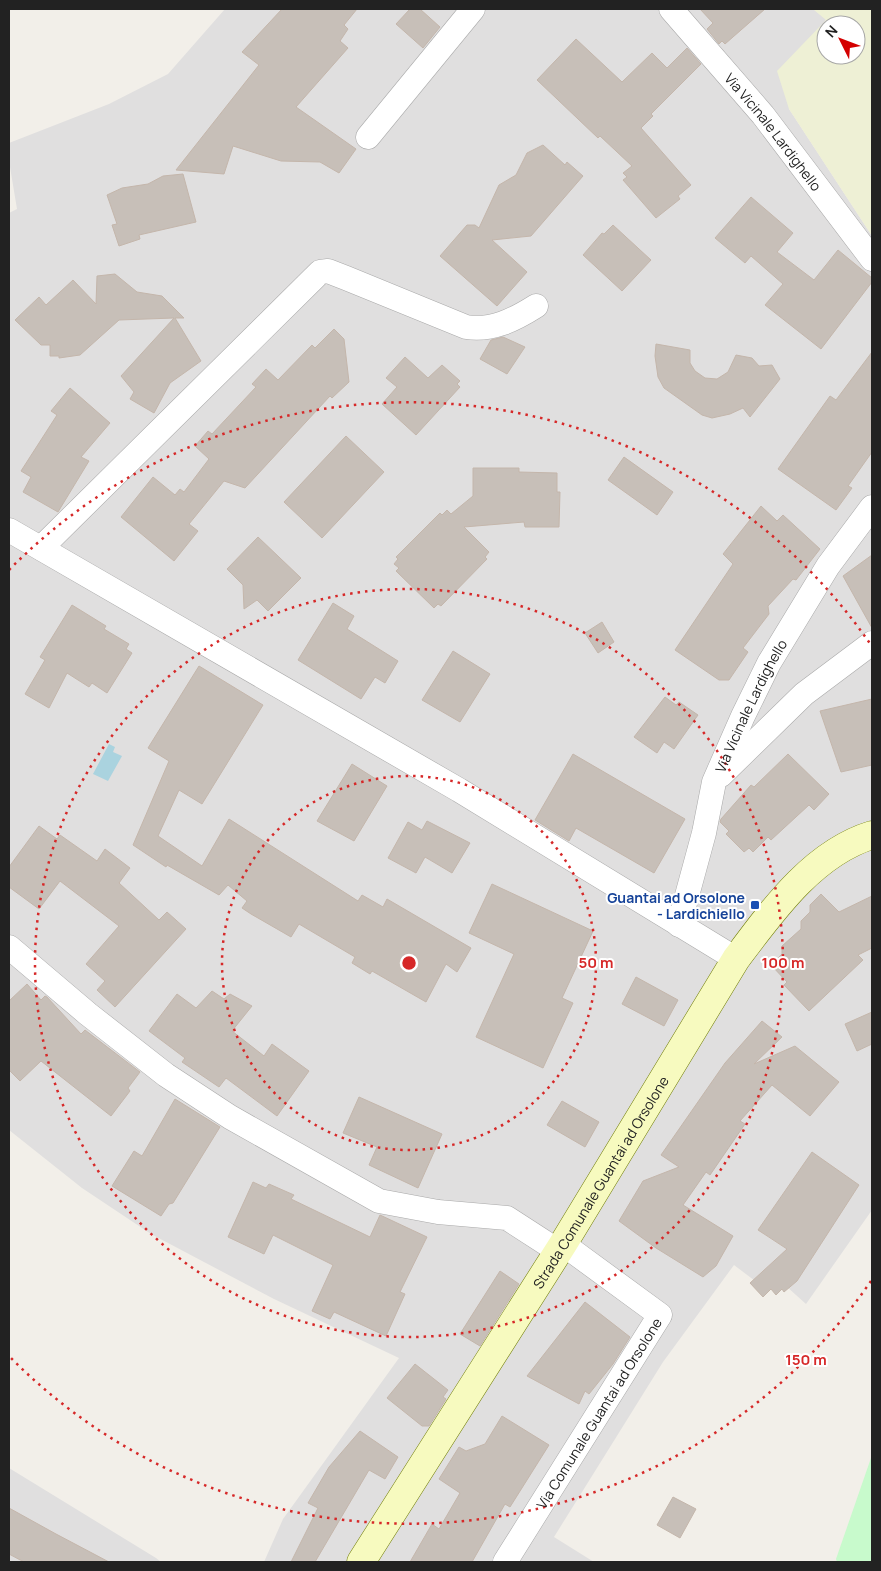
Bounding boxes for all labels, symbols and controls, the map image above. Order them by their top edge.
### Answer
north arrow [816,15,866,65]
text: N [821,21,841,41]
street label: Via Vicinale Lardighello [721,69,826,195]
street label: Via Vicinale Lardighello [710,635,791,775]
place label: Guantai ad Orsolone - Lardichiello [607,888,745,923]
marker: Guantai ad Orsolone - Lardichiello [749,899,761,911]
text: 50 m [578,952,614,973]
text: 100 m [762,952,804,973]
centre of rings [400,954,418,972]
street label: Strada Comunale Guantai ad Orsolone [528,1072,672,1292]
street label: Via Comunale Guantai ad Orsolone [531,1314,666,1512]
text: 150 m [785,1349,827,1370]

